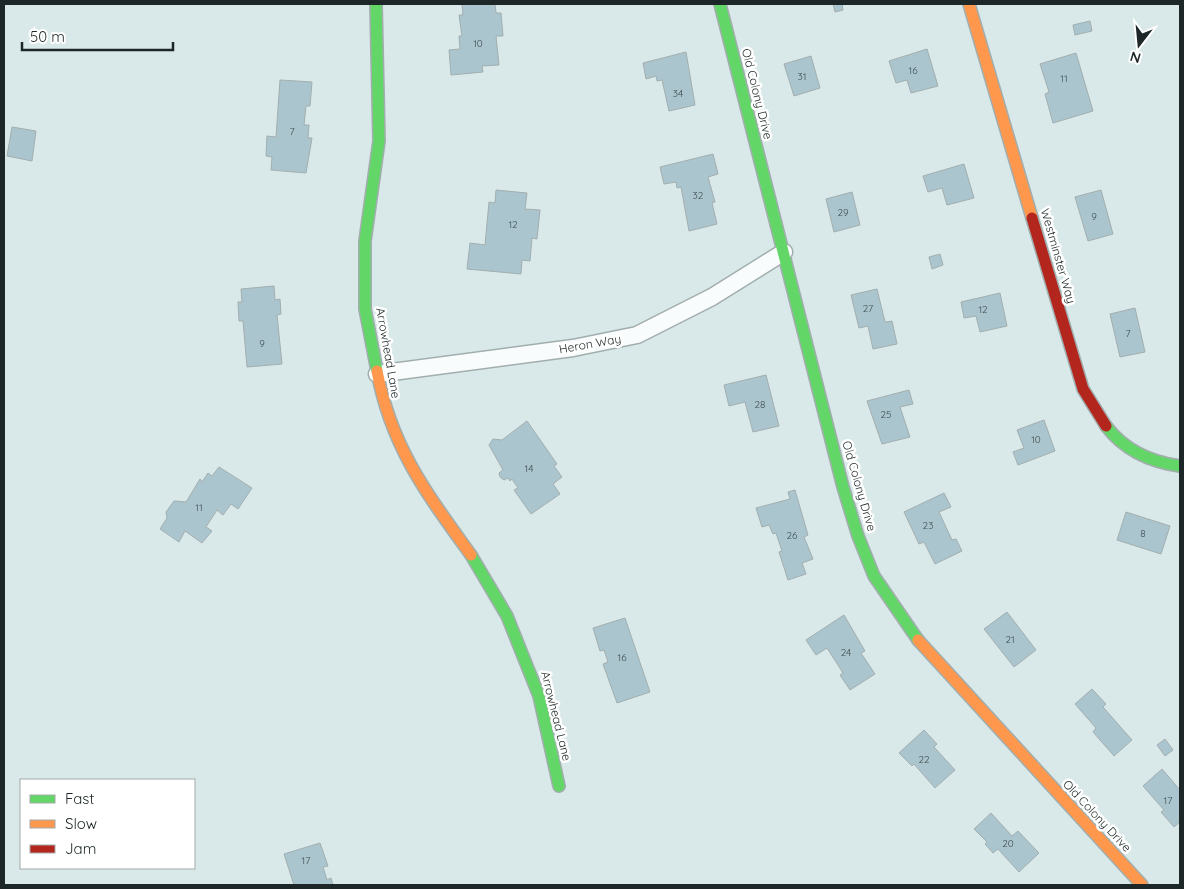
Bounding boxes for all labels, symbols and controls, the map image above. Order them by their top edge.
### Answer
scale bar [22,20,174,52]
north arrow [1114,20,1164,70]
text: 50 m [30,27,65,46]
house number: 10 [473,37,483,50]
street label: Old Colony Drive [739,47,776,141]
text: N [1128,47,1143,68]
house number: 16 [908,64,918,77]
house number: 31 [798,70,806,83]
house number: 11 [1060,72,1068,85]
house number: 34 [673,87,683,100]
house number: 7 [289,125,295,138]
house number: 32 [693,189,704,202]
house number: 29 [837,206,849,219]
street label: Westminster Way [1038,207,1079,305]
house number: 9 [1091,210,1097,223]
house number: 12 [508,218,518,231]
house number: 27 [863,302,873,315]
house number: 12 [978,303,988,316]
street label: Arrowhead Lane [373,306,404,400]
house number: 7 [1125,327,1131,340]
street label: Heron Way [558,331,622,356]
house number: 9 [259,337,265,350]
house number: 28 [755,398,765,411]
house number: 25 [881,408,892,421]
house number: 10 [1031,433,1041,446]
street label: Old Colony Drive [839,439,880,533]
house number: 14 [525,462,533,475]
house number: 11 [195,501,203,514]
house number: 23 [923,519,933,532]
house number: 8 [1140,527,1146,540]
house number: 26 [787,529,798,542]
house number: 21 [1005,633,1015,646]
house number: 24 [841,646,851,659]
house number: 16 [617,651,627,664]
street label: Arrowhead Lane [538,669,575,762]
house number: 22 [918,753,930,766]
street label: Old Colony Drive [1060,776,1135,855]
legend [20,779,195,869]
text: Fast [65,789,94,808]
house number: 17 [1164,794,1172,807]
text: Slow [65,814,97,833]
house number: 20 [1002,837,1014,850]
text: Jam [65,839,96,858]
house number: 17 [302,854,310,867]

